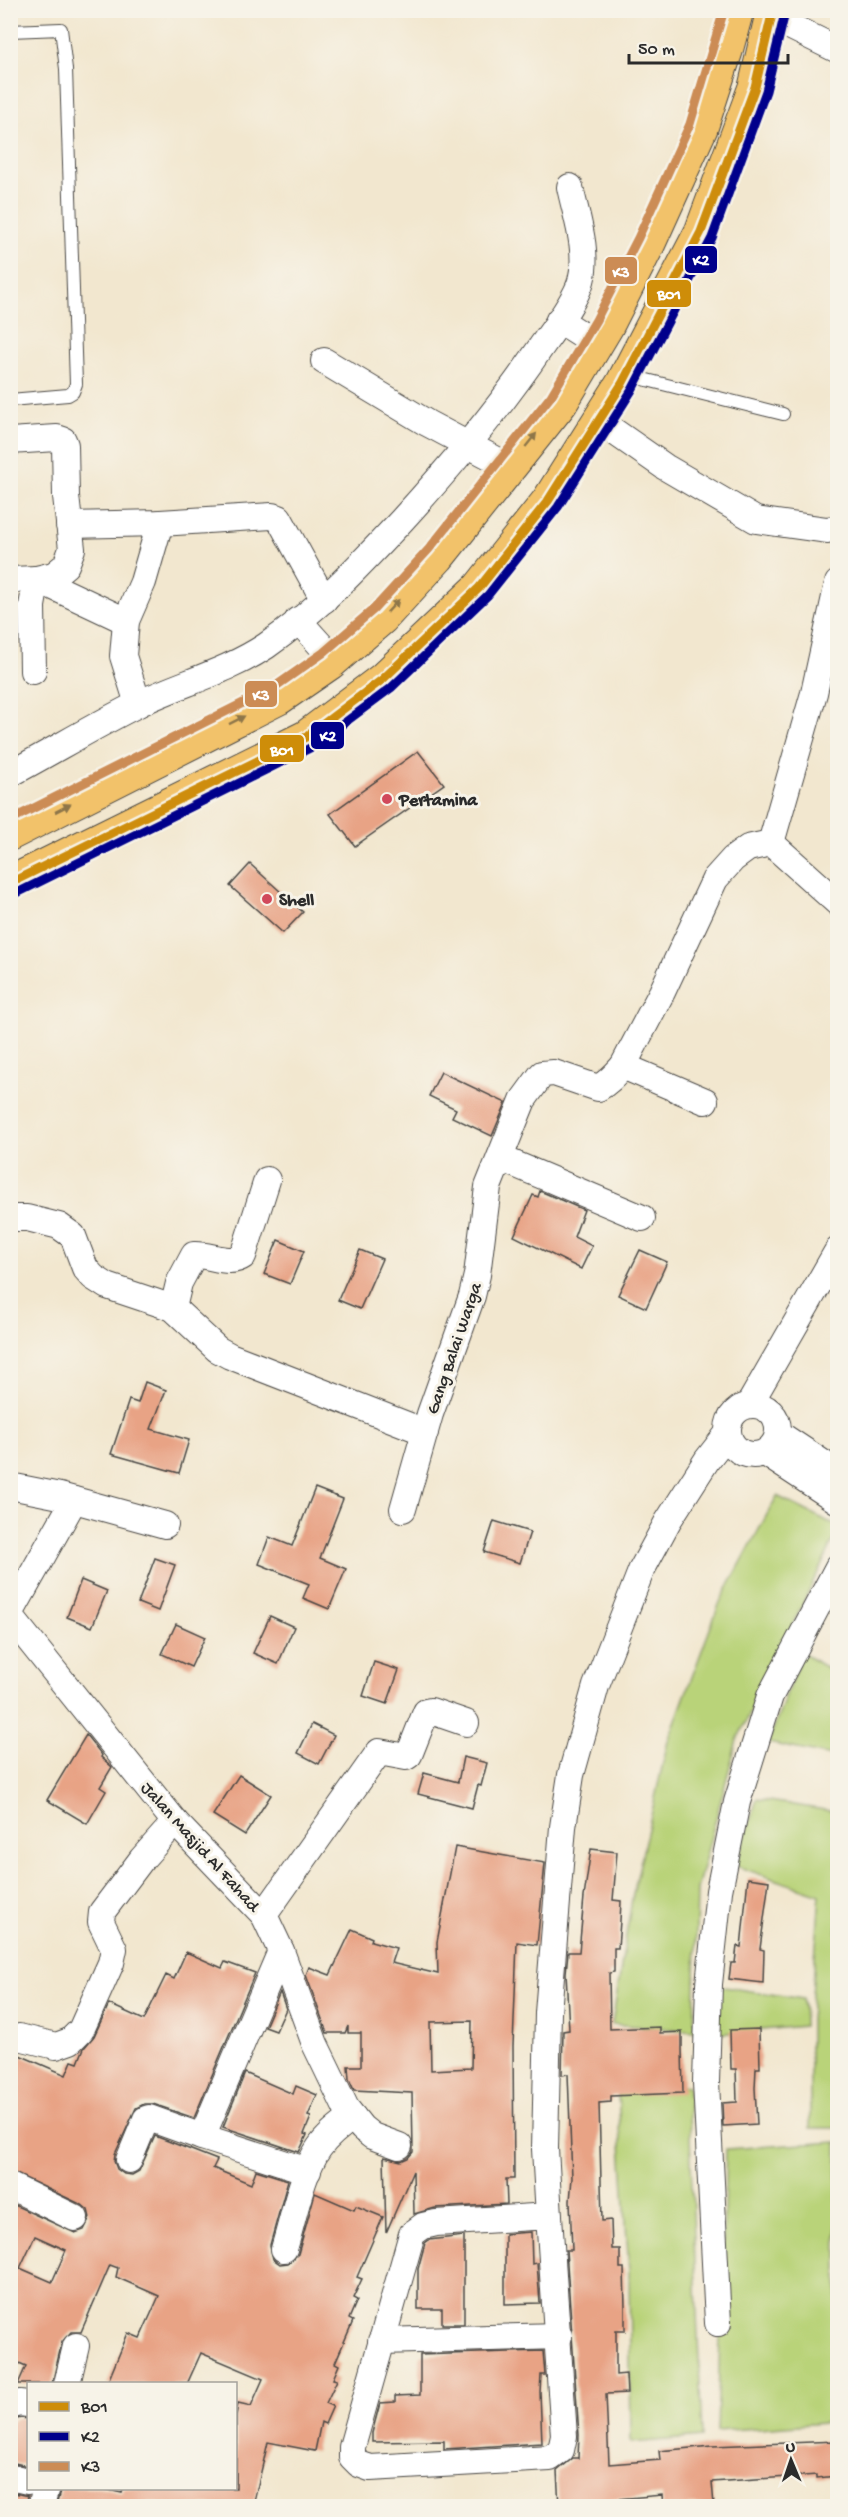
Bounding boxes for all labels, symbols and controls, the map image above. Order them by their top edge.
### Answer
scale bar [629,27,788,65]
text: 50 m [638,40,675,61]
line badge: K2 [684,245,718,274]
text: K2 [692,253,709,272]
line badge: K3 [604,256,638,285]
text: K3 [611,265,630,284]
line badge: B01 [646,279,692,308]
text: B01 [656,287,681,306]
one-way arrow [525,432,538,448]
one-way arrow [386,598,400,613]
line badge: K3 [244,680,278,708]
text: K3 [251,688,270,707]
one-way arrow [228,715,245,724]
line badge: K2 [310,721,345,750]
text: K2 [319,729,336,748]
line badge: B01 [259,734,305,763]
text: B01 [269,743,294,762]
place label: Pertamina [398,791,478,812]
marker: Pertamina [380,792,394,806]
one-way arrow [54,803,71,813]
place label: Shell [279,891,314,912]
marker: Shell [260,892,274,906]
street label: Gang Balai Warga [423,1279,488,1417]
street label: Jalan Masjid Al Fahad [135,1778,264,1918]
legend [27,2382,237,2490]
text: B01 [80,2398,108,2419]
text: K2 [81,2428,100,2449]
north arrow [761,2430,821,2490]
text: U [786,2439,796,2458]
text: K3 [81,2458,100,2479]

